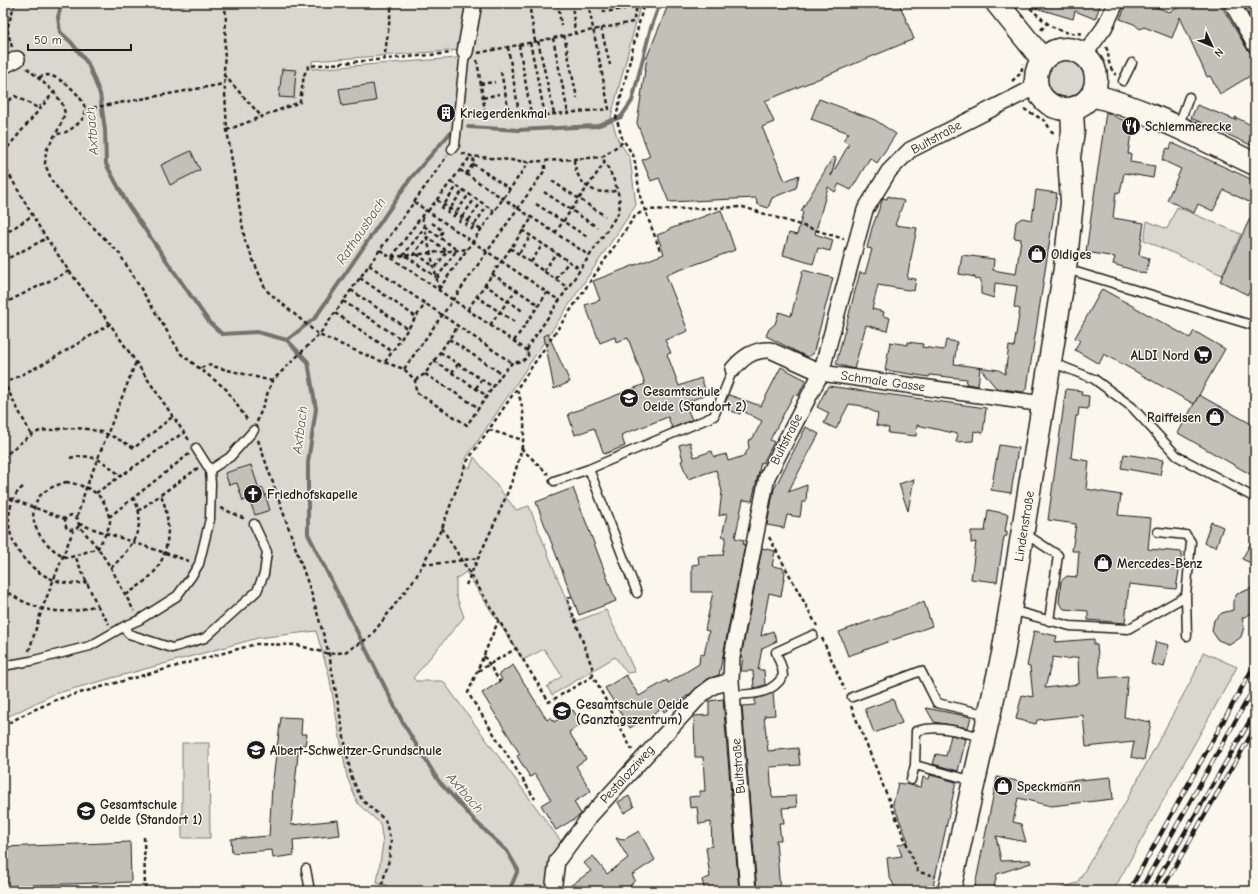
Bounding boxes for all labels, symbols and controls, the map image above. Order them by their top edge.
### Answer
scale bar [28,26,131,52]
north arrow [1192,26,1232,66]
text: 50 m [34,33,62,47]
text: N [1212,45,1226,60]
building icon: Kriegerdenkmal [435,102,457,124]
water label: Axtbach [81,106,103,157]
place label: Kriegerdenkmal [460,106,547,121]
restaurant icon: Schlemmerecke [1120,115,1142,137]
street label: Bultstraße [908,117,964,157]
place label: Schlemmerecke [1145,119,1232,134]
water label: Rathausbach [332,194,390,268]
shop icon: Oldiges [1026,243,1048,265]
place label: Oldiges [1051,247,1092,262]
supermarket icon: ALDI Nord [1192,344,1214,366]
place label: ALDI Nord [1131,348,1189,363]
street label: Schmale Gasse [840,368,927,394]
place label: Gesamtschule Oelde (Standort 2) [643,384,747,414]
school or university icon: Gesamtschule Oelde (Standort 2) [618,387,640,409]
water label: Axtbach [289,405,311,456]
shop icon: Raiffeisen [1204,406,1226,428]
street label: Bultstraße [767,410,805,467]
place label: Raiffeisen [1147,410,1201,425]
church icon: Friedhofskapelle [242,483,264,505]
place label: Friedhofskapelle [267,487,358,502]
street label: Lindenstraße [1011,489,1037,562]
shop icon: Mercedes-Benz [1092,552,1114,574]
place label: Mercedes-Benz [1117,556,1203,571]
place label: Gesamtschule Oelde (Ganztagszentrum) [576,697,689,727]
school or university icon: Gesamtschule Oelde (Ganztagszentrum) [551,700,573,722]
street label: Bultstraße [728,737,748,794]
school or university icon: Albert-Schweitzer-Grundschule [245,739,267,761]
street label: Pestalozziweg [597,742,657,806]
place label: Albert-Schweitzer-Grundschule [270,743,442,758]
water label: Axtbach [442,768,487,817]
shop icon: Speckmann [992,775,1014,797]
place label: Speckmann [1017,779,1081,794]
place label: Gesamtschule Oelde (Standort 1) [100,797,202,827]
school or university icon: Gesamtschule Oelde (Standort 1) [75,800,97,822]

